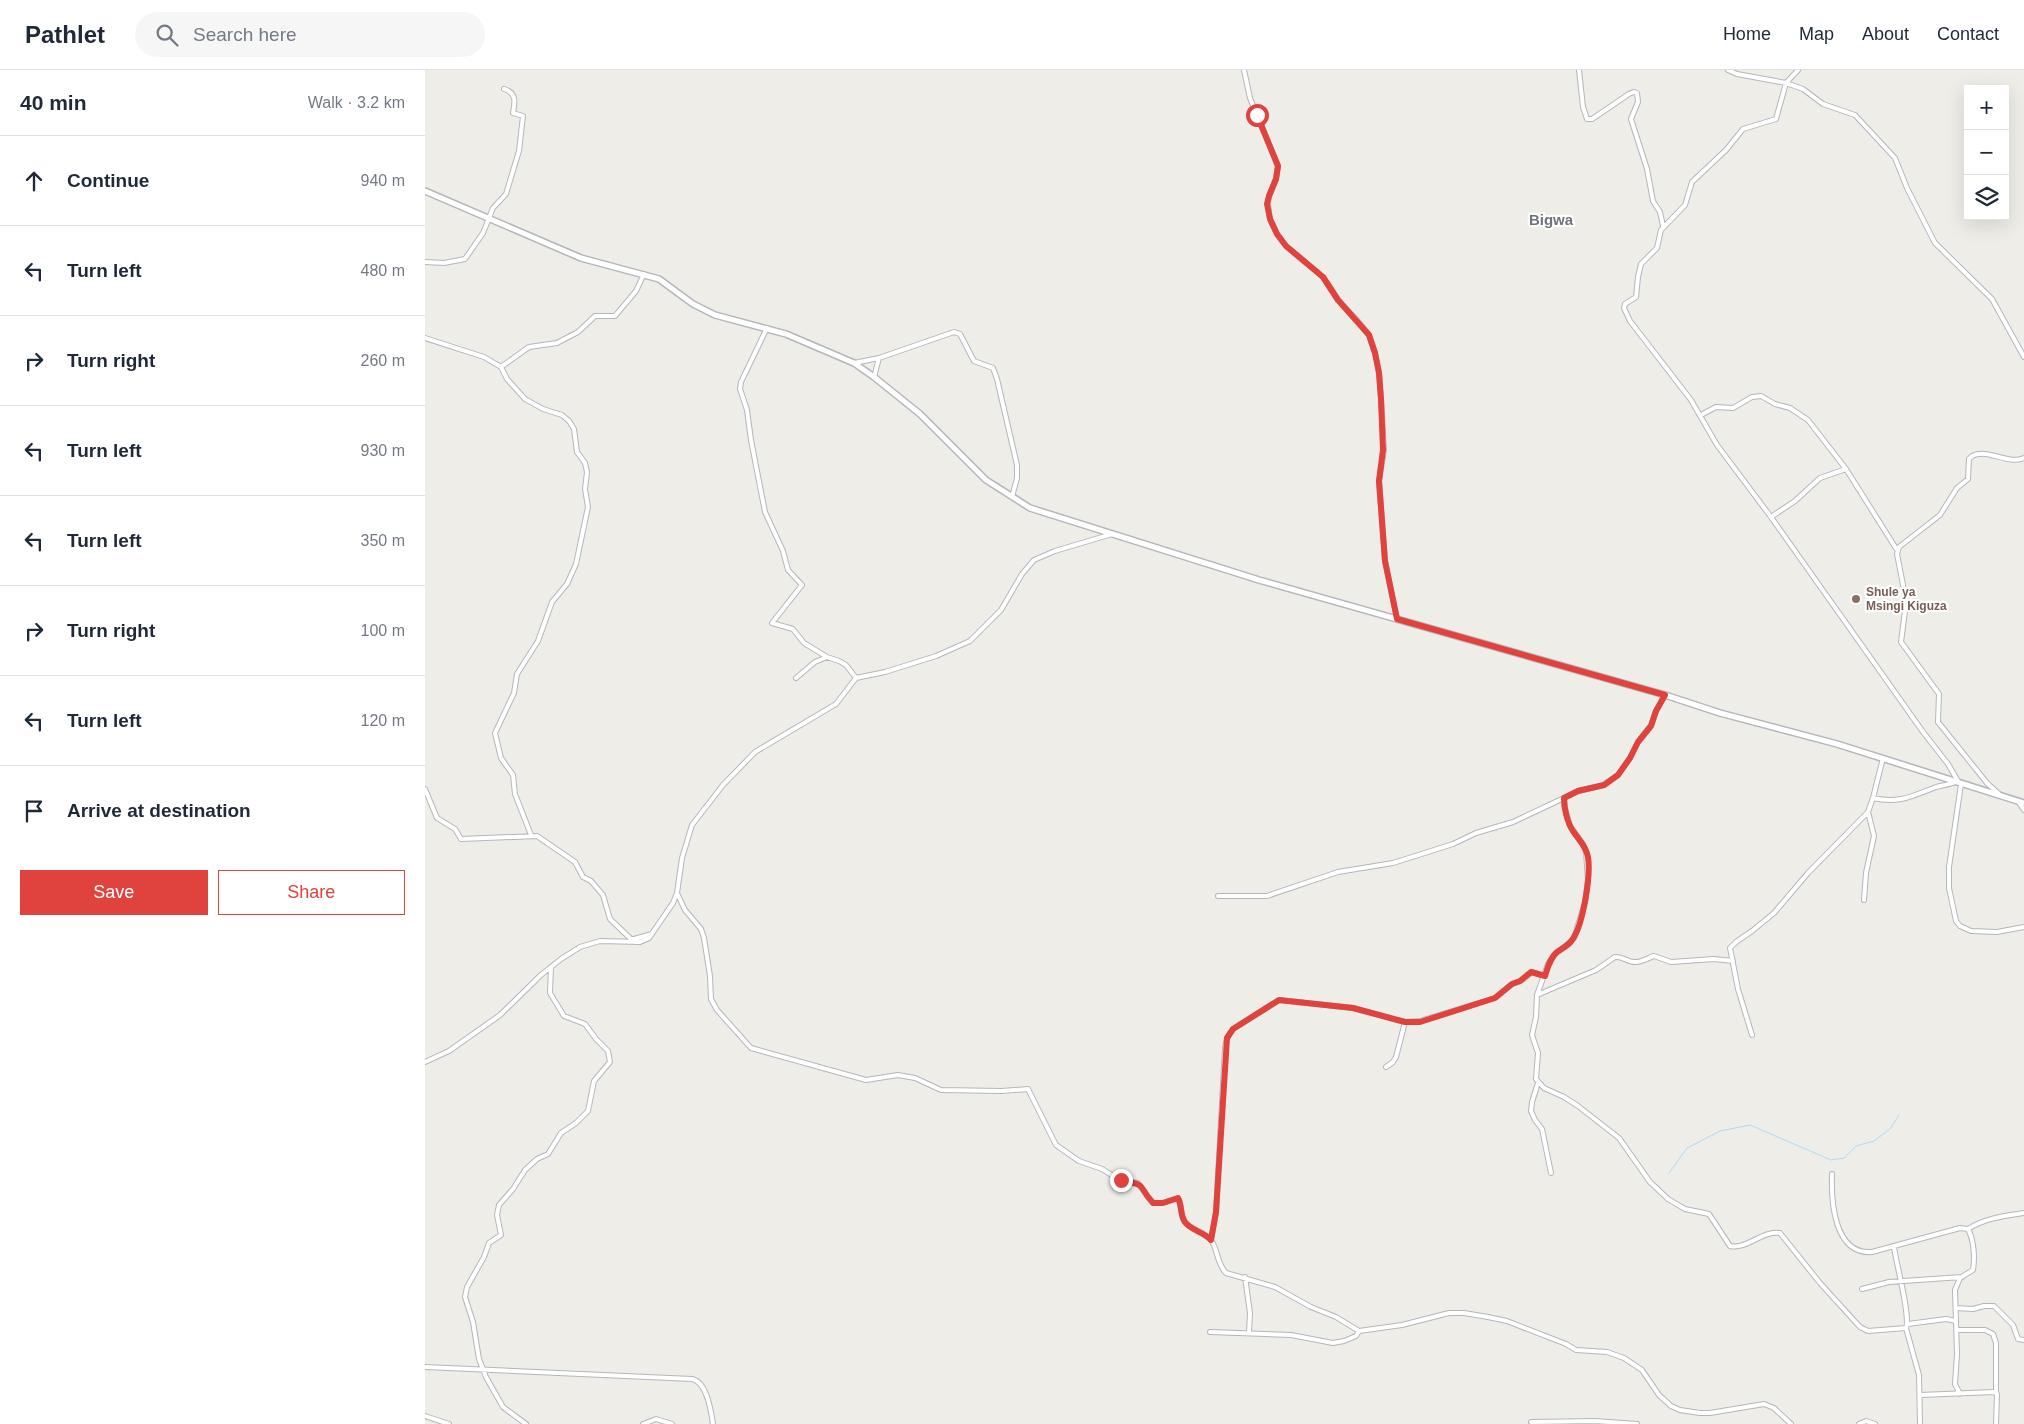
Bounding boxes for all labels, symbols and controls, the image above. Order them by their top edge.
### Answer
search box [135,12,485,57]
text: Pathlet [25,21,105,48]
icon: search [153,21,181,49]
text: Search here [193,24,297,45]
text: Home [1723,24,1771,44]
text: Map [1799,24,1834,44]
text: About [1862,24,1909,44]
text: Contact [1937,24,1999,44]
map controls [1964,85,2009,220]
button: + [1964,85,2009,130]
text: 40 min [20,91,87,114]
text: Walk · 3.2 km [308,94,405,111]
route start [1246,104,1269,127]
button: − [1964,130,2009,175]
icon: ahead [20,167,48,195]
text: Continue [67,170,149,191]
text: 940 m [361,172,405,189]
button: layers [1964,175,2009,220]
district label: Bigwa [1529,211,1574,228]
icon: left [20,257,48,285]
text: Turn left [67,260,142,281]
text: 480 m [361,262,405,279]
icon: right [20,347,48,375]
text: Turn right [67,350,155,371]
text: 260 m [361,352,405,369]
icon: left [20,437,48,465]
text: Turn left [67,440,142,461]
text: 930 m [361,442,405,459]
icon: left [20,527,48,555]
text: Turn left [67,530,142,551]
text: 350 m [361,532,405,549]
place label: Shule ya Msingi Kiguza [1866,585,1947,613]
marker: Shule ya Msingi Kiguza [1850,593,1862,605]
icon: right [20,617,48,645]
text: Turn right [67,620,155,641]
text: 100 m [361,622,405,639]
icon: left [20,707,48,735]
text: Turn left [67,710,142,731]
text: 120 m [361,712,405,729]
icon: arrive [20,797,48,825]
text: Arrive at destination [67,800,251,821]
button: Save [20,870,208,915]
button: Share [218,870,405,915]
route end [1110,1169,1133,1192]

